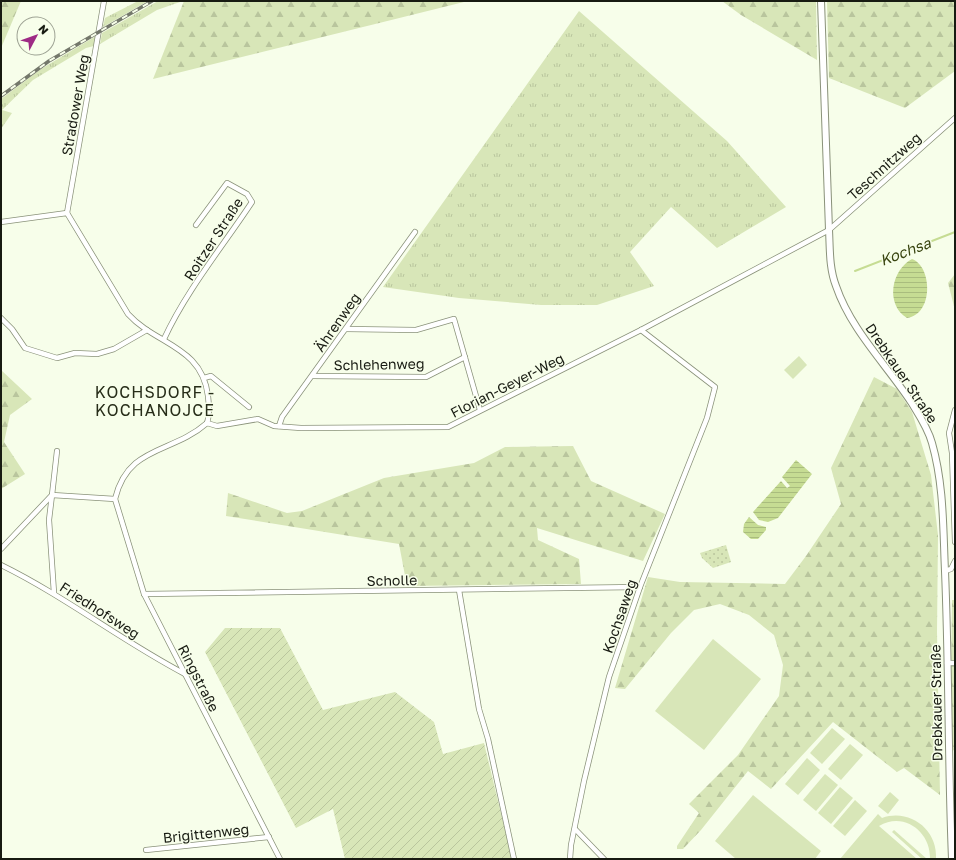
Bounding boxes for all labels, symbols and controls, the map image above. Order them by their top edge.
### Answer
north arrow [16,16,56,56]
text: N [36,22,52,37]
street label: Stradower Weg [58,53,92,157]
street label: Teschnitzweg [844,129,924,203]
street label: Roitzer Straße [180,194,246,284]
water label: Kochsa [877,233,933,269]
street label: Ährenweg [311,289,363,355]
street label: Drebkauer Straße [862,320,942,426]
street label: Florian-Geyer-Weg [447,349,567,421]
street label: Schlehenweg [333,355,425,373]
district label: KOCHSDORF - KOCHANOJCE [95,382,215,420]
street label: Scholle [367,571,417,589]
street label: Kochsaweg [598,577,640,655]
street label: Friedhofsweg [57,578,143,642]
street label: Ringstraße [175,642,223,714]
street label: Drebkauer Straße [926,644,946,762]
street label: Brigittenweg [162,820,250,846]

